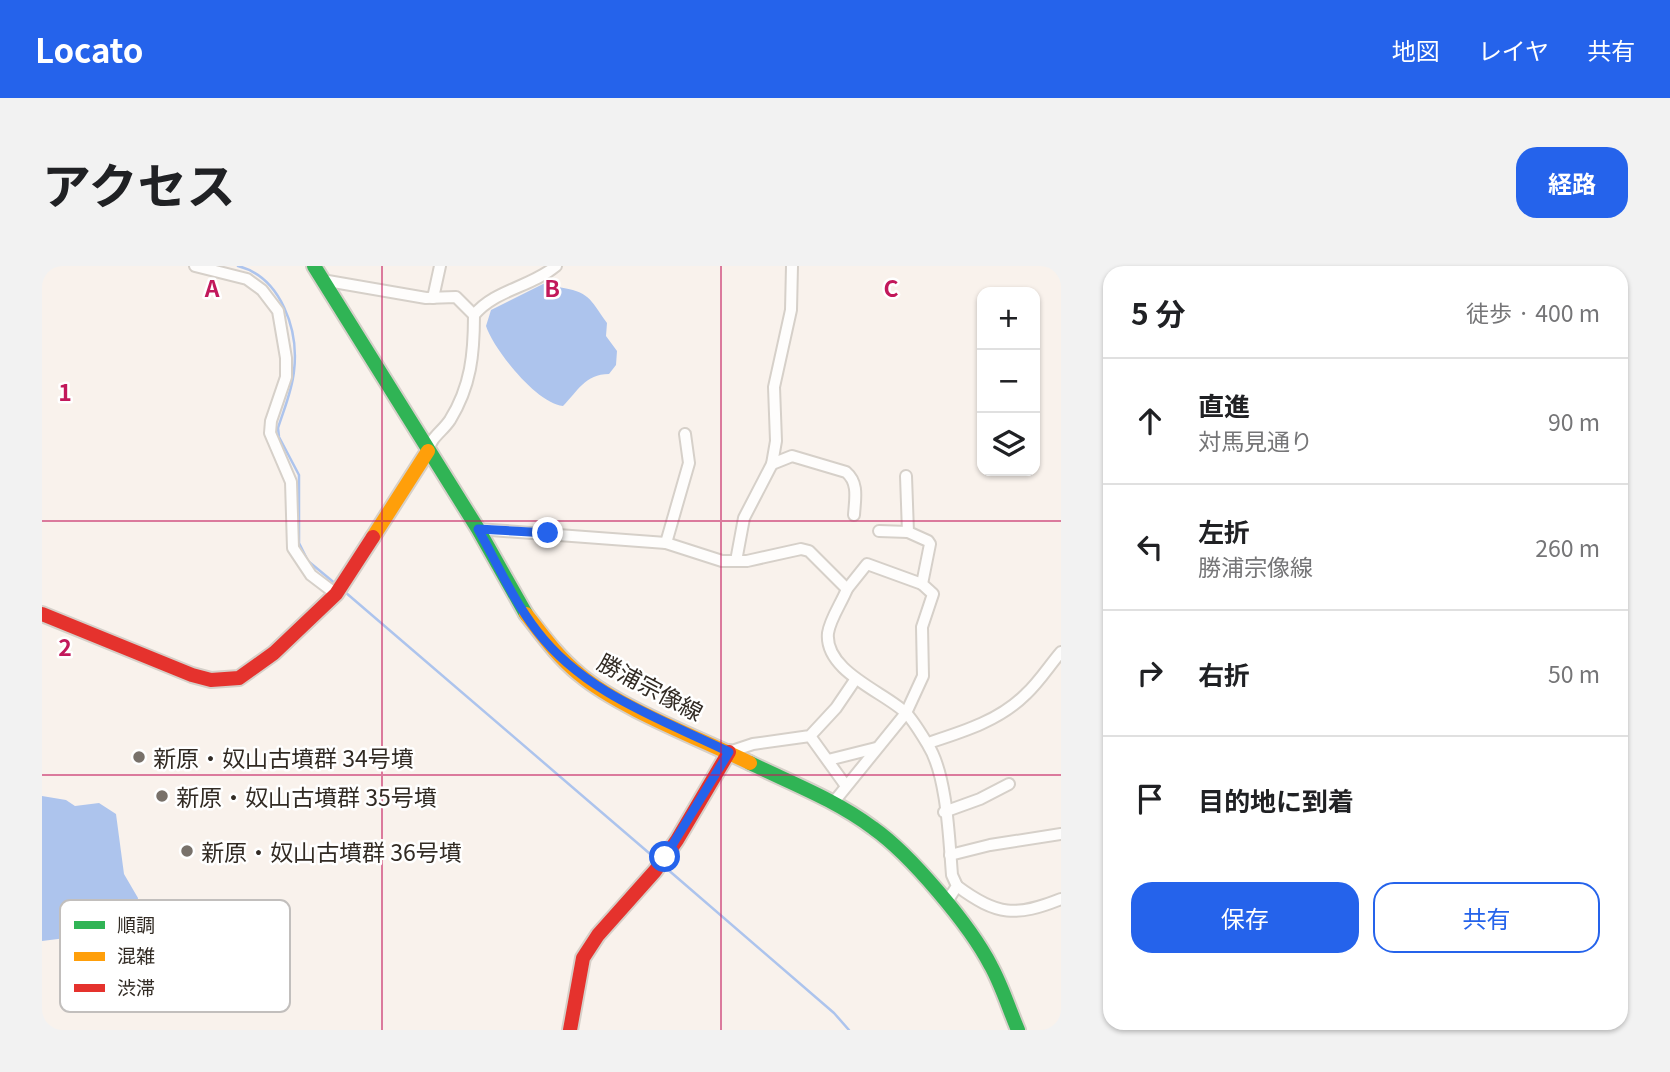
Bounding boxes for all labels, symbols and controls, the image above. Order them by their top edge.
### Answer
text: Locato [35,25,143,73]
text: 地図 [1392,32,1440,67]
text: レイヤ [1478,32,1549,67]
text: 共有 [1587,32,1635,67]
text: アクセス [42,147,236,218]
button: 経路 [1516,147,1628,218]
text: A [204,270,220,304]
text: B [544,270,560,304]
text: C [883,270,899,304]
map controls [977,287,1040,476]
button: + [977,287,1040,350]
text: 5 分 [1131,290,1186,334]
text: 徒歩 · 400 m [1466,295,1600,329]
button: − [977,350,1040,413]
text: 1 [58,374,72,408]
text: 直進 [1198,386,1250,423]
icon: ahead [1131,402,1169,440]
text: 90 m [1548,404,1600,438]
button: layers [977,413,1040,476]
text: 対馬見通り [1198,423,1313,457]
text: 左折 [1198,512,1250,549]
route end [532,517,563,548]
icon: left [1131,528,1169,566]
text: 260 m [1535,530,1600,564]
text: 勝浦宗像線 [1198,549,1313,583]
text: 2 [58,629,72,663]
street label: 勝浦宗像線 [592,644,710,728]
icon: right [1131,654,1169,692]
text: 右折 [1198,655,1250,692]
text: 50 m [1548,656,1600,690]
place label: 新原・奴山古墳群 34号墳 [153,740,414,774]
marker: 新原・奴山古墳群 34号墳 [131,749,147,765]
place label: 新原・奴山古墳群 35号墳 [176,779,437,813]
icon: arrive [1131,780,1169,818]
text: 目的地に到着 [1198,781,1354,818]
marker: 新原・奴山古墳群 35号墳 [154,788,170,804]
place label: 新原・奴山古墳群 36号墳 [201,834,462,868]
route start [649,841,680,872]
marker: 新原・奴山古墳群 36号墳 [179,843,195,859]
button: 保存 [1131,882,1359,953]
button: 共有 [1373,882,1600,953]
legend [60,900,290,1012]
text: 順調 [117,910,155,937]
text: 混雑 [117,941,155,968]
text: 渋滞 [117,973,155,1000]

